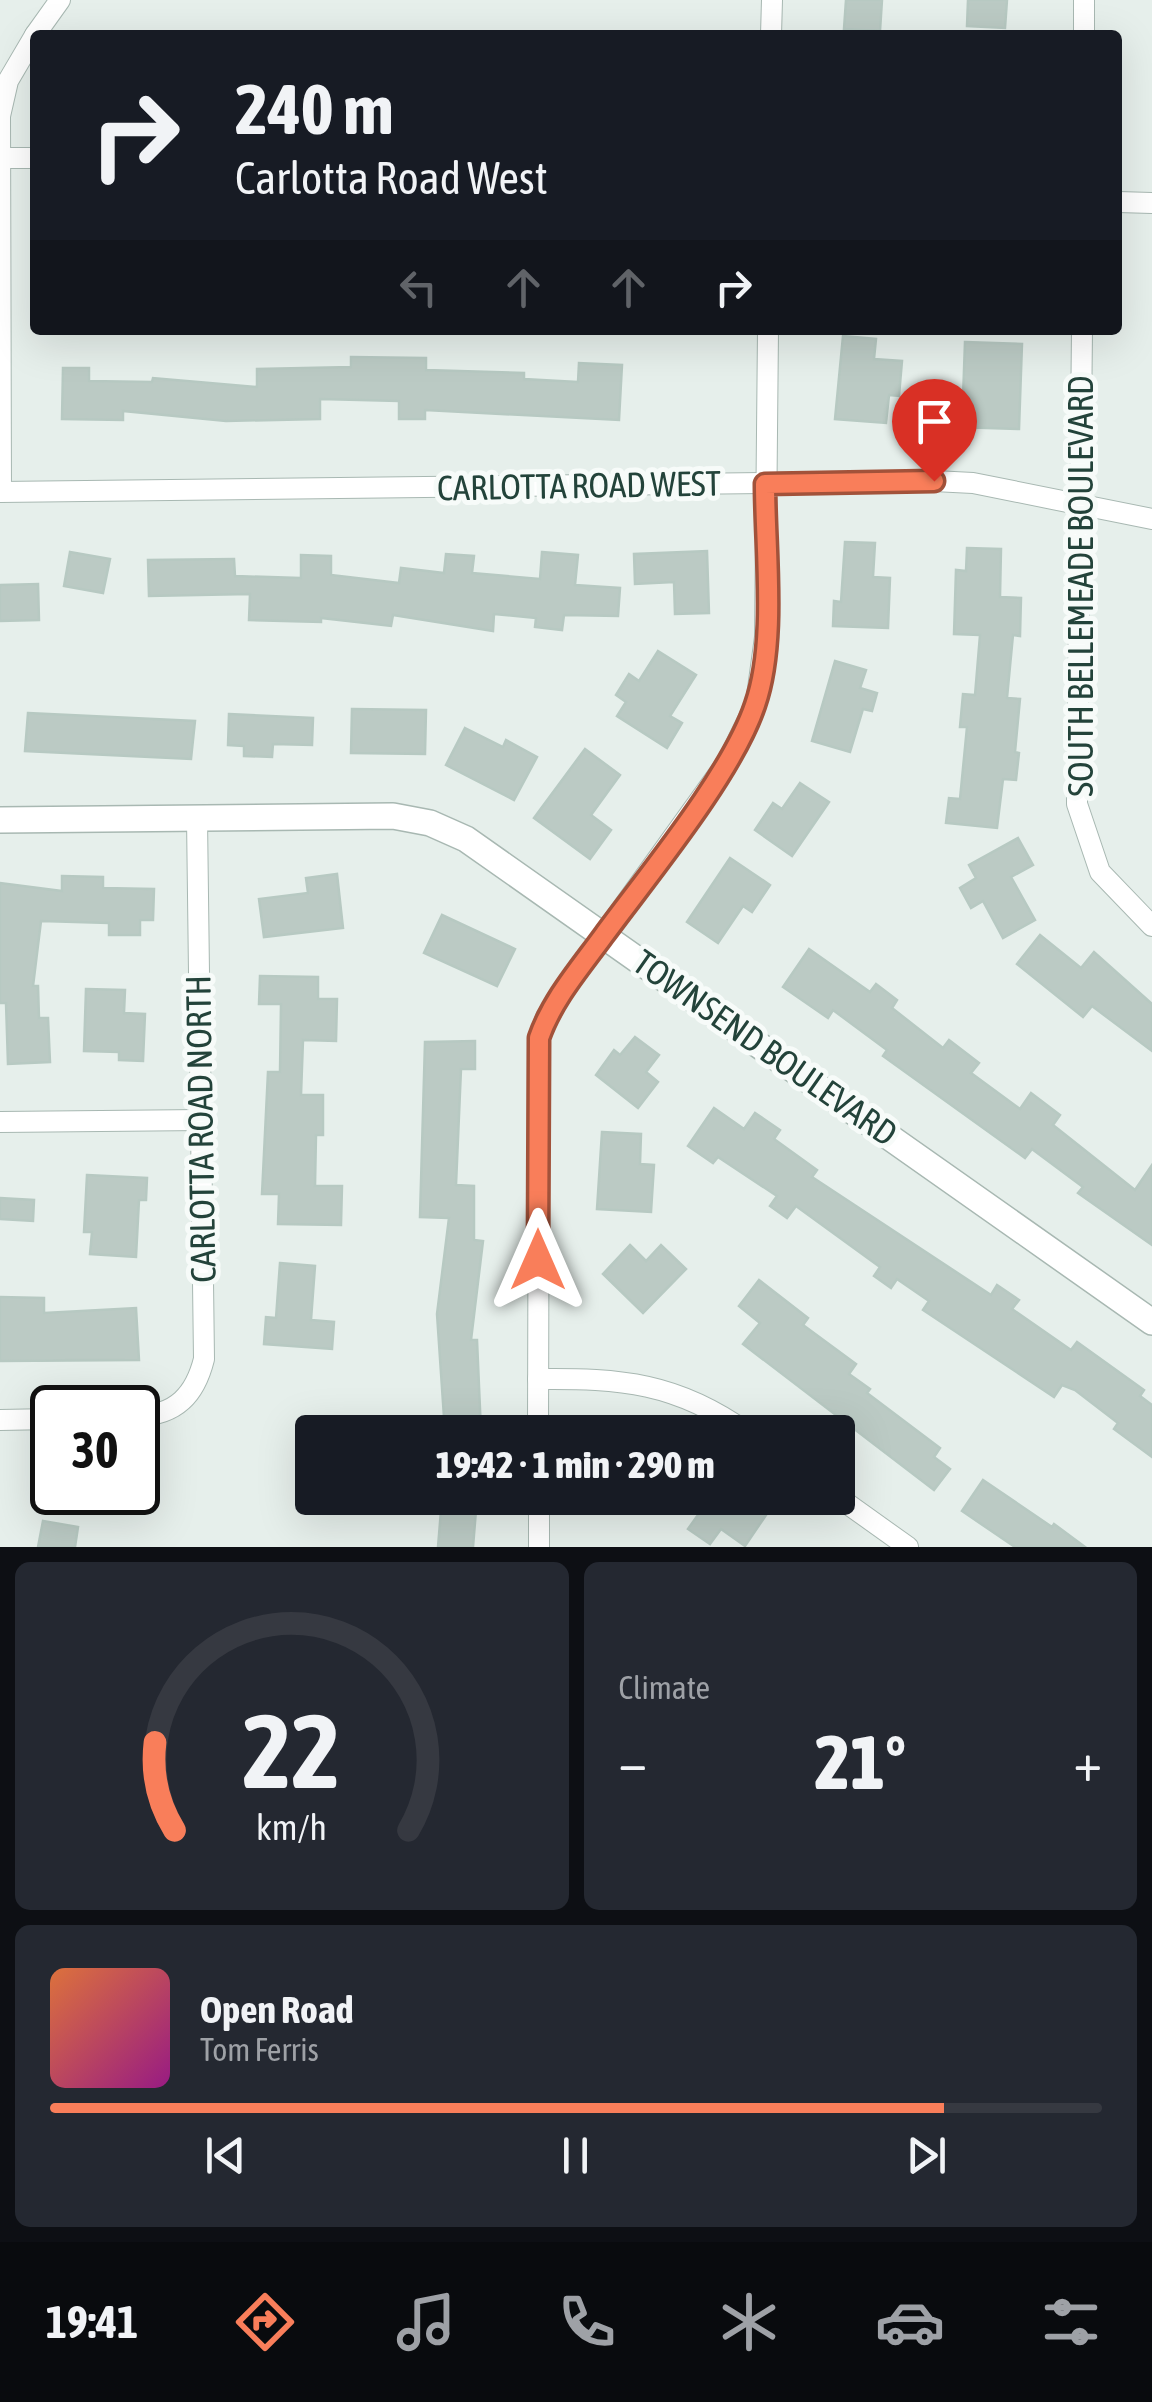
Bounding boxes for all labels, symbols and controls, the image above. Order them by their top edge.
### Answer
text: 240 m [235,69,394,149]
icon: right [70,70,200,200]
text: Carlotta Road West [235,152,548,204]
icon: left [391,260,446,315]
icon: ahead [496,260,551,315]
icon: ahead [601,260,656,315]
icon: right [706,260,761,315]
street label: SOUTH BELLEMEADE BOULEVARD [1060,375,1100,797]
pin [892,379,977,482]
icon: arrive [907,394,962,449]
street label: CARLOTTA ROAD WEST [437,463,721,507]
street label: TOWNSEND BOULEVARD [626,941,905,1153]
street label: CARLOTTA ROAD NORTH [177,975,223,1283]
position arrow [486,1208,590,1312]
speed limit sign: 30 [30,1385,160,1515]
text: 19:42 · 1 min · 290 m [435,1443,715,1486]
text: Climate [619,1669,710,1706]
text: 22 [243,1691,341,1810]
text: 21° [815,1719,906,1805]
text: − [619,1730,647,1793]
text: + [1073,1730,1102,1793]
text: km/h [256,1807,327,1848]
text: Open Road [200,1988,354,2031]
text: Tom Ferris [200,2031,319,2068]
icon: previous [198,2128,253,2183]
icon: pause [548,2128,603,2183]
icon: next [899,2128,954,2183]
icon: directions [230,2287,300,2357]
icon: music [391,2287,461,2357]
icon: phone [552,2287,622,2357]
icon: climate [714,2287,784,2357]
icon: car [875,2287,945,2357]
icon: filters [1036,2287,1106,2357]
text: 19:41 [46,2296,138,2348]

